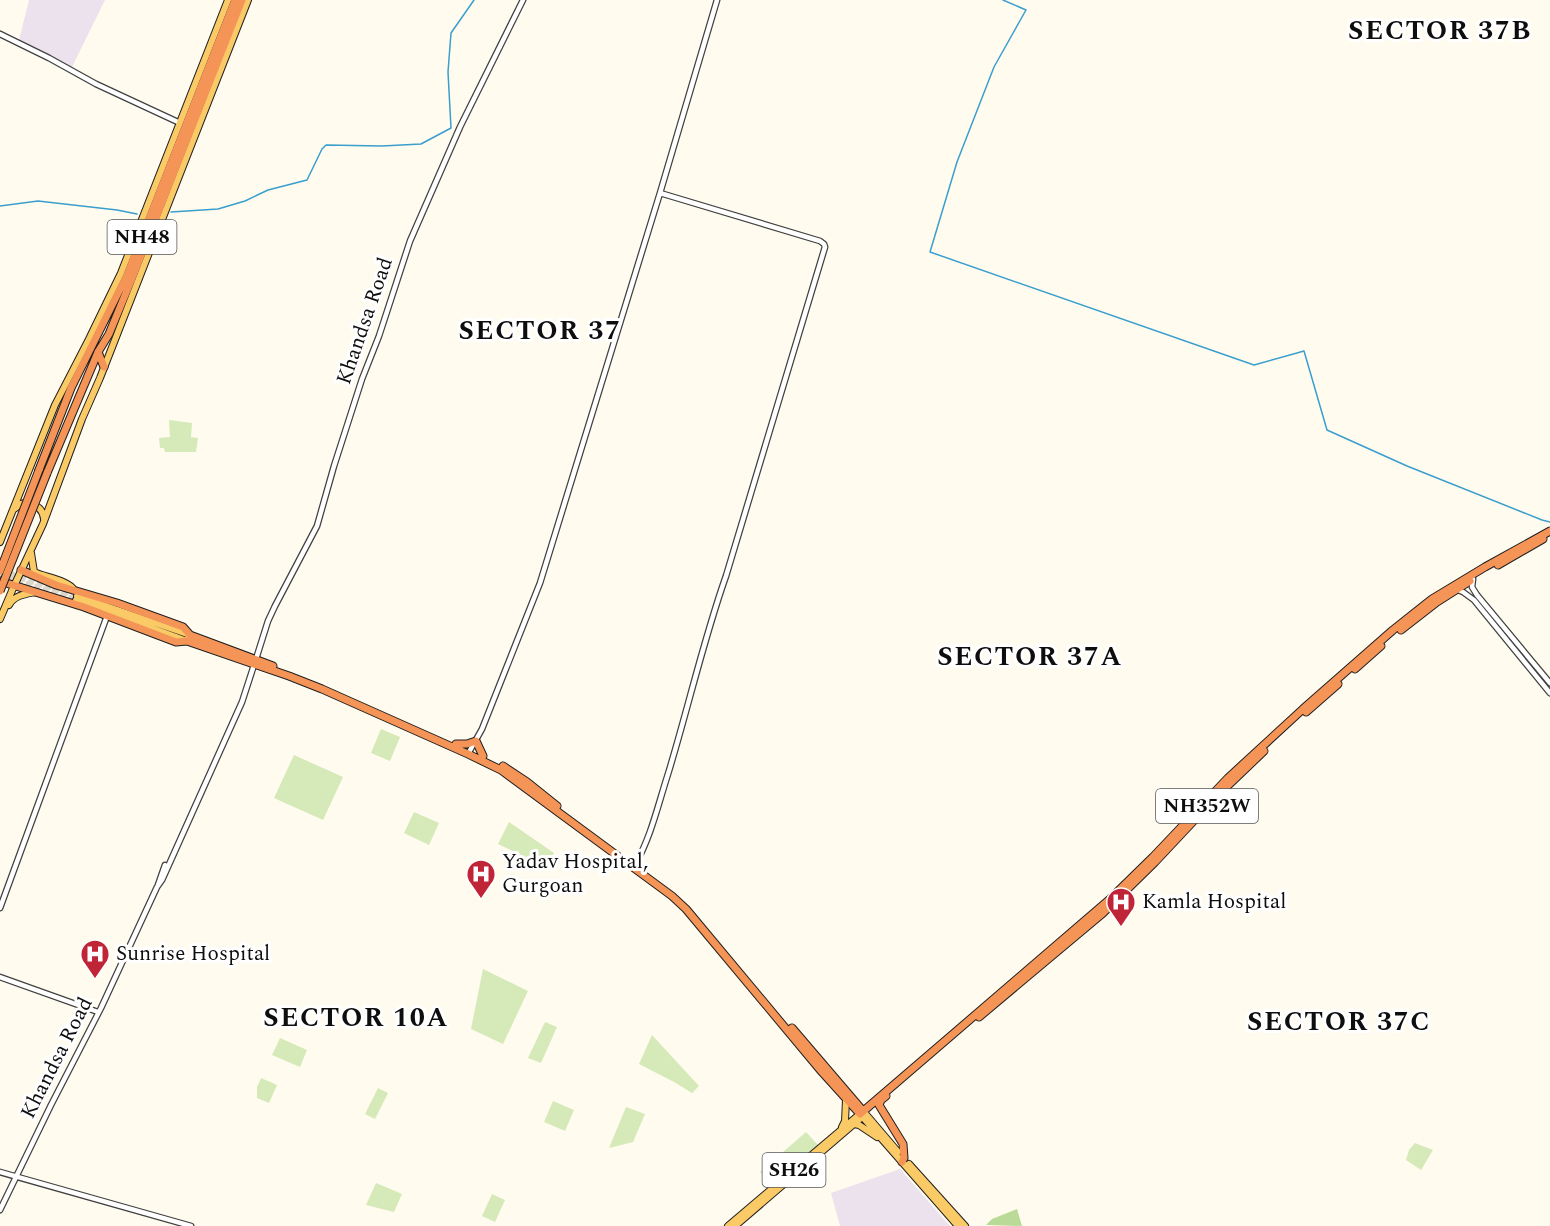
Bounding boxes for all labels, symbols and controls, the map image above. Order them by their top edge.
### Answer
district label: SECTOR 37B [1348,10,1532,52]
road number: NH48 [108,220,176,254]
street label: Khandsa Road [328,253,402,389]
district label: SECTOR 37 [458,310,622,352]
district label: SECTOR 37A [937,636,1123,678]
road number: NH352W [1156,789,1258,823]
place label: Yadav Hospital, Gurgoan [502,846,648,902]
hospital icon: Yadav Hospital, Gurgoan [465,858,497,900]
hospital icon: Kamla Hospital [1105,886,1137,928]
place label: Kamla Hospital [1142,886,1286,918]
hospital icon: Sunrise Hospital [79,938,111,980]
place label: Sunrise Hospital [116,938,270,970]
street label: Khandsa Road [13,992,101,1124]
district label: SECTOR 10A [263,997,449,1039]
district label: SECTOR 37C [1247,1001,1431,1043]
road number: SH26 [762,1153,826,1187]

